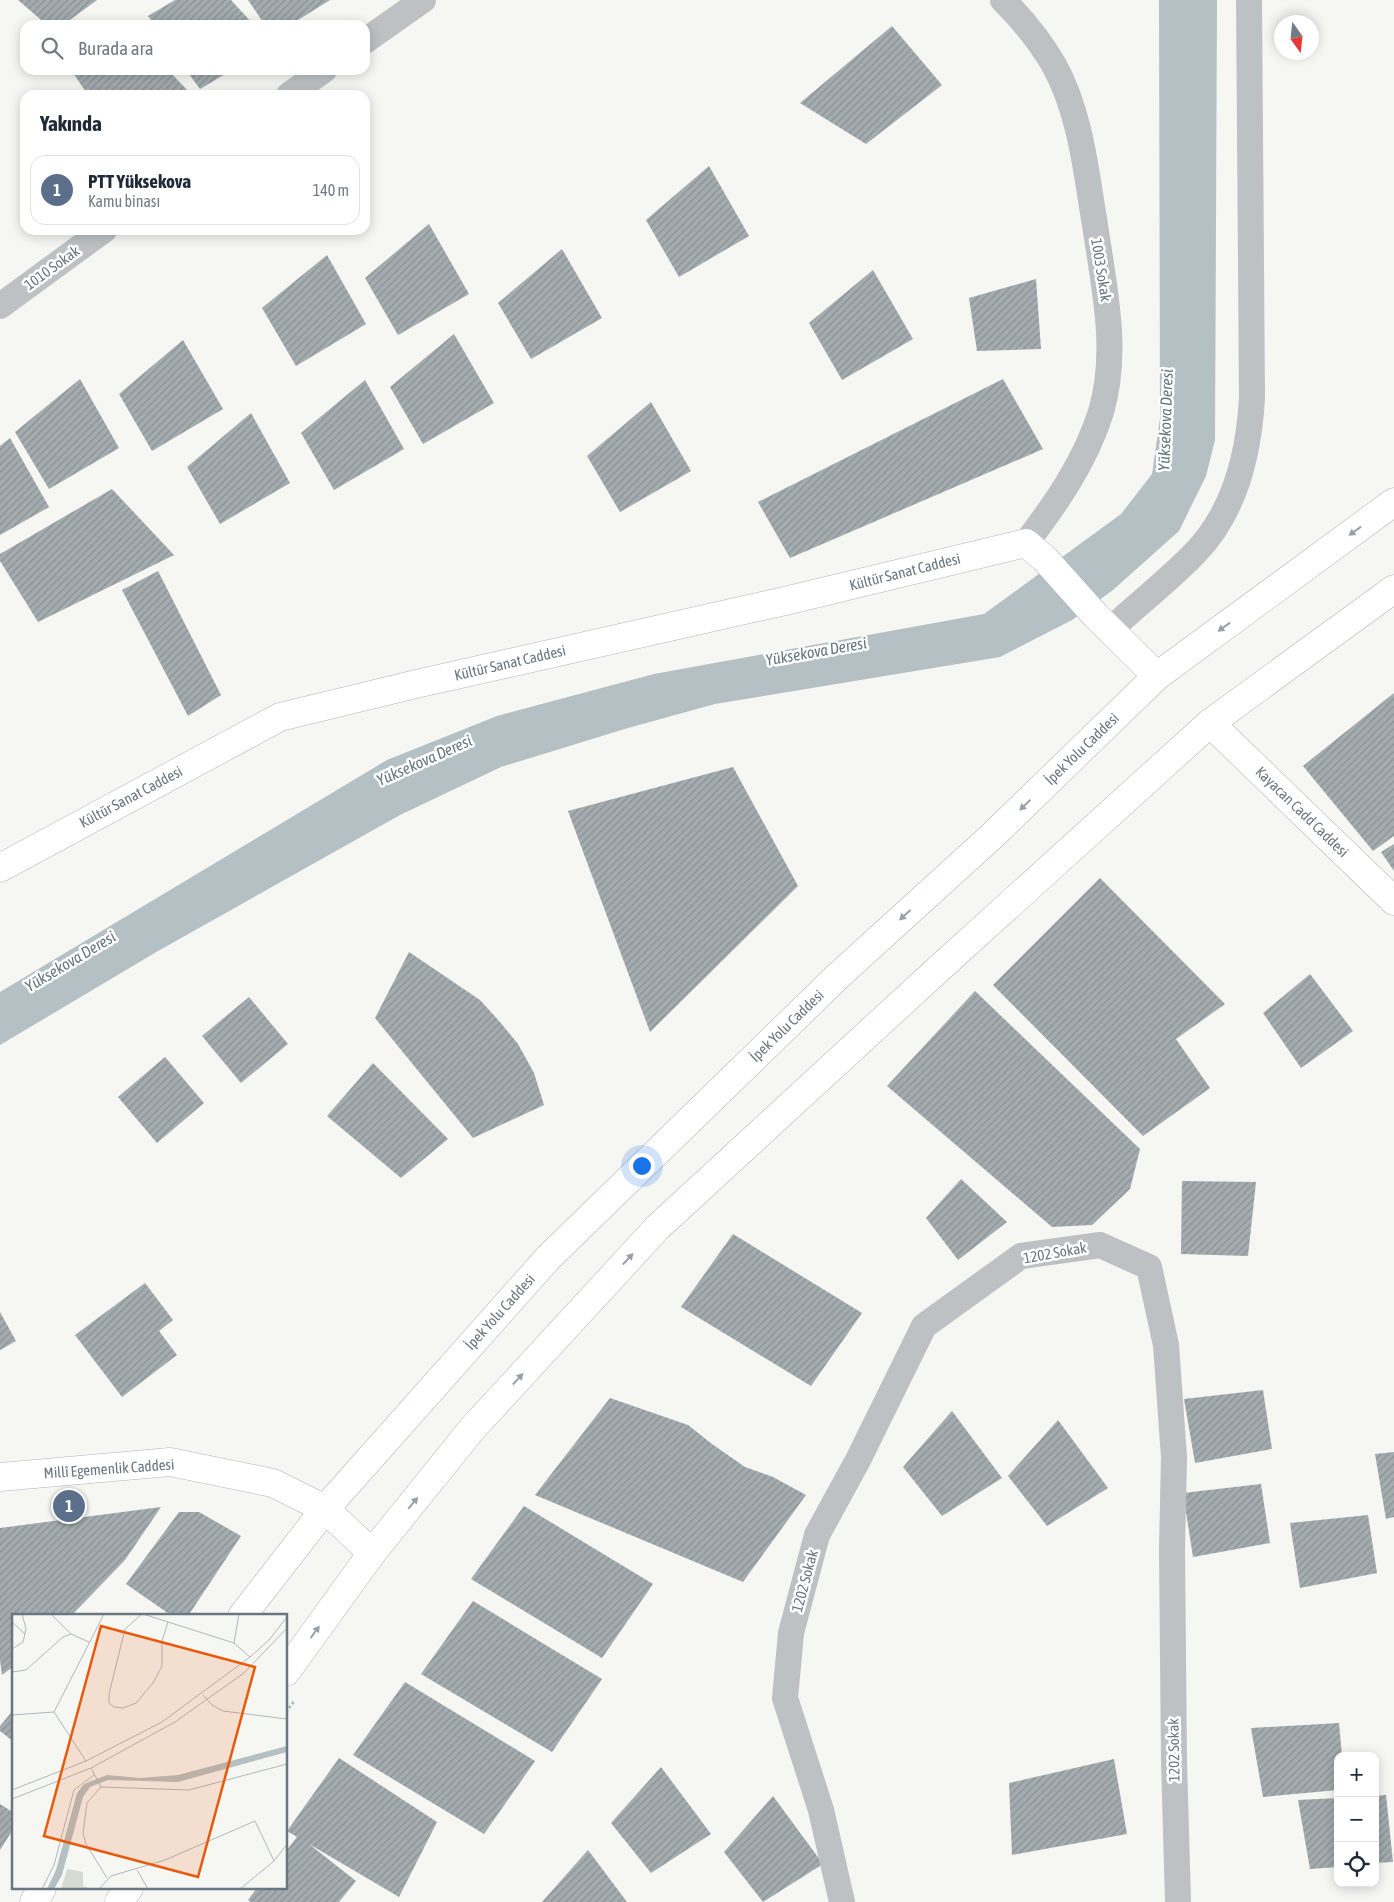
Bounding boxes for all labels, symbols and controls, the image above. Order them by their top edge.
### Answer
north arrow [1274,15,1319,60]
search box [20,20,370,75]
icon: search [38,34,66,62]
text: Burada ara [78,37,154,59]
text: Yakında [40,111,102,135]
text: PTT Yüksekova [88,170,191,192]
text: 1 [53,181,61,199]
text: 140 m [313,181,349,199]
text: Kamu binası [88,192,160,210]
street label: 1003 Sokak [1088,237,1115,303]
street label: 1010 Sokak [21,242,83,293]
water label: Yüksekova Deresi [1154,368,1176,471]
one-way arrow [1348,526,1362,536]
street label: Kültür Sanat Caddesi [848,549,962,594]
one-way arrow [1217,622,1231,632]
water label: Yüksekova Deresi [764,633,868,669]
street label: Kültür Sanat Caddesi [452,641,567,684]
street label: İpek Yolu Caddesi [1041,709,1122,788]
water label: Yüksekova Deresi [374,731,475,789]
street label: Kültür Sanat Caddesi [77,762,185,831]
street label: Kayacan Cadd Caddesi [1252,763,1352,860]
one-way arrow [1019,799,1031,811]
one-way arrow [900,909,912,921]
water label: Yüksekova Deresi [22,927,119,995]
street label: İpek Yolu Caddesi [746,986,827,1065]
your location [629,1153,655,1179]
street label: 1202 Sokak [1022,1239,1088,1266]
one-way arrow [622,1254,634,1266]
street label: İpek Yolu Caddesi [461,1270,538,1353]
one-way arrow [512,1373,524,1385]
street label: Millî Egemenlik Caddesi [43,1455,175,1482]
pin: 1 [53,1487,85,1525]
one-way arrow [407,1496,418,1509]
street label: 1202 Sokak [788,1547,821,1614]
inset map [12,1614,288,1890]
one-way arrow [310,1625,320,1639]
street label: 1202 Sokak [1164,1718,1183,1782]
map controls [1334,1752,1379,1887]
button: + [1334,1752,1379,1797]
button: − [1334,1797,1379,1842]
button: locate [1334,1842,1379,1887]

